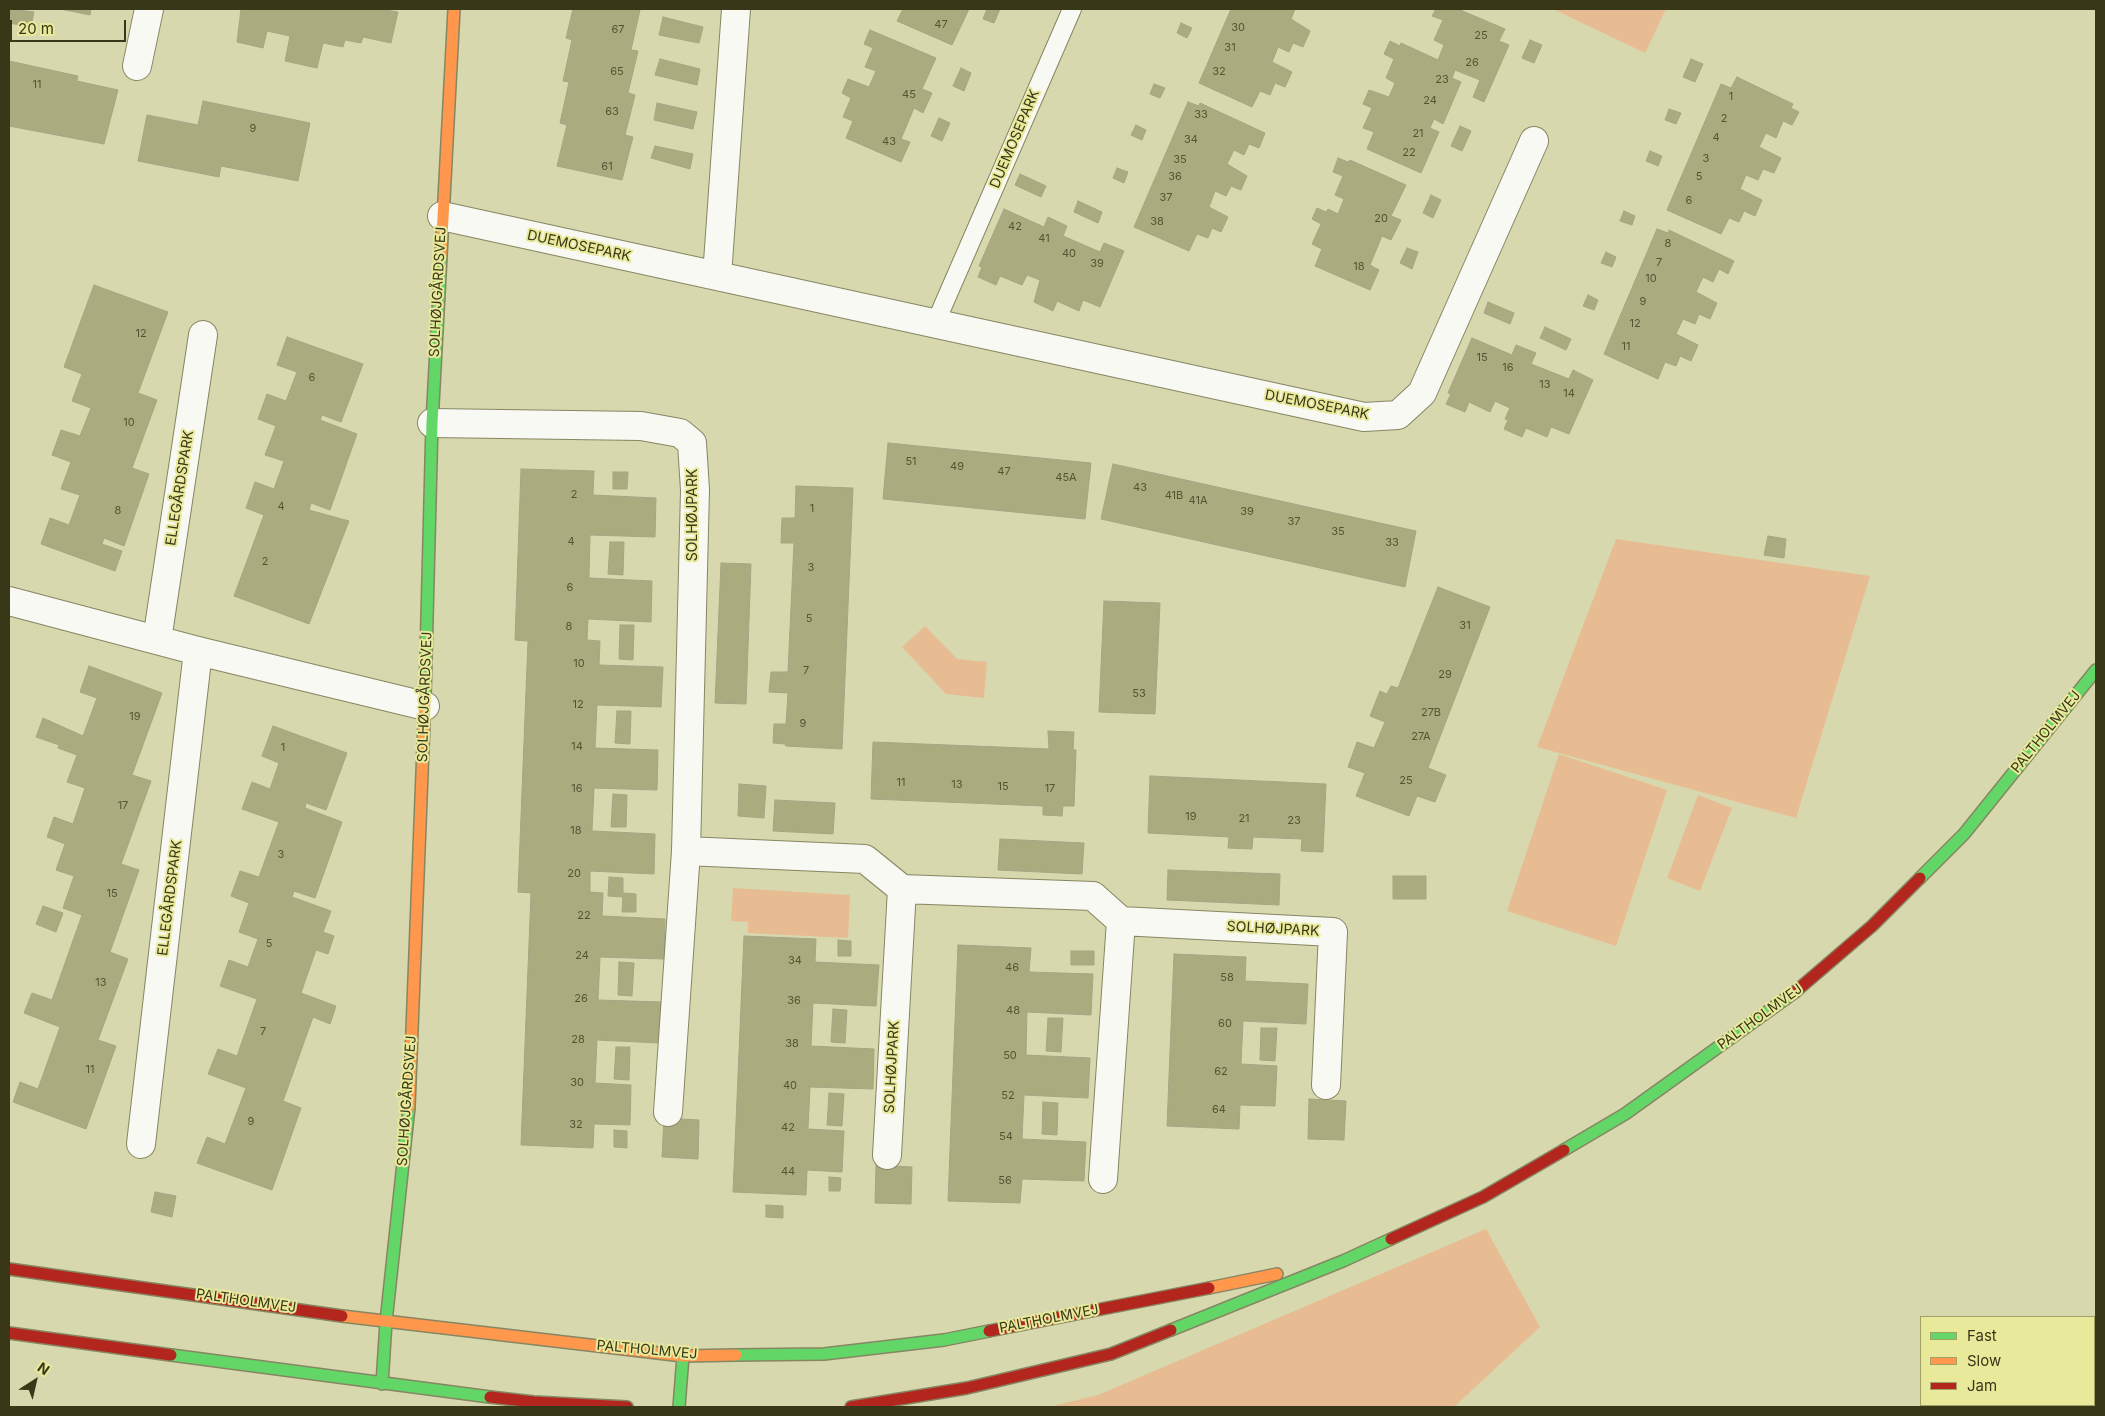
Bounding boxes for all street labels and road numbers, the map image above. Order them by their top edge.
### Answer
street label: DUEMOSEPARK [987,87,1043,191]
street label: SOLHØJGÅRDSVEJ [426,226,450,358]
street label: DUEMOSEPARK [526,227,632,265]
street label: DUEMOSEPARK [1264,387,1370,423]
street label: ELLEGÅRDSPARK [163,429,197,547]
street label: SOLHØJPARK [685,469,701,561]
street label: SOLHØJGÅRDSVEJ [414,631,436,763]
street label: PALTHOLMVEJ [2008,688,2084,776]
street label: ELLEGÅRDSPARK [155,839,185,957]
street label: SOLHØJPARK [1226,918,1320,940]
street label: PALTHOLMVEJ [1714,981,1806,1053]
street label: SOLHØJPARK [881,1020,903,1114]
street label: SOLHØJGÅRDSVEJ [394,1035,420,1167]
street label: PALTHOLMVEJ [195,1286,297,1316]
street label: PALTHOLMVEJ [998,1301,1100,1337]
street label: PALTHOLMVEJ [596,1337,698,1363]

